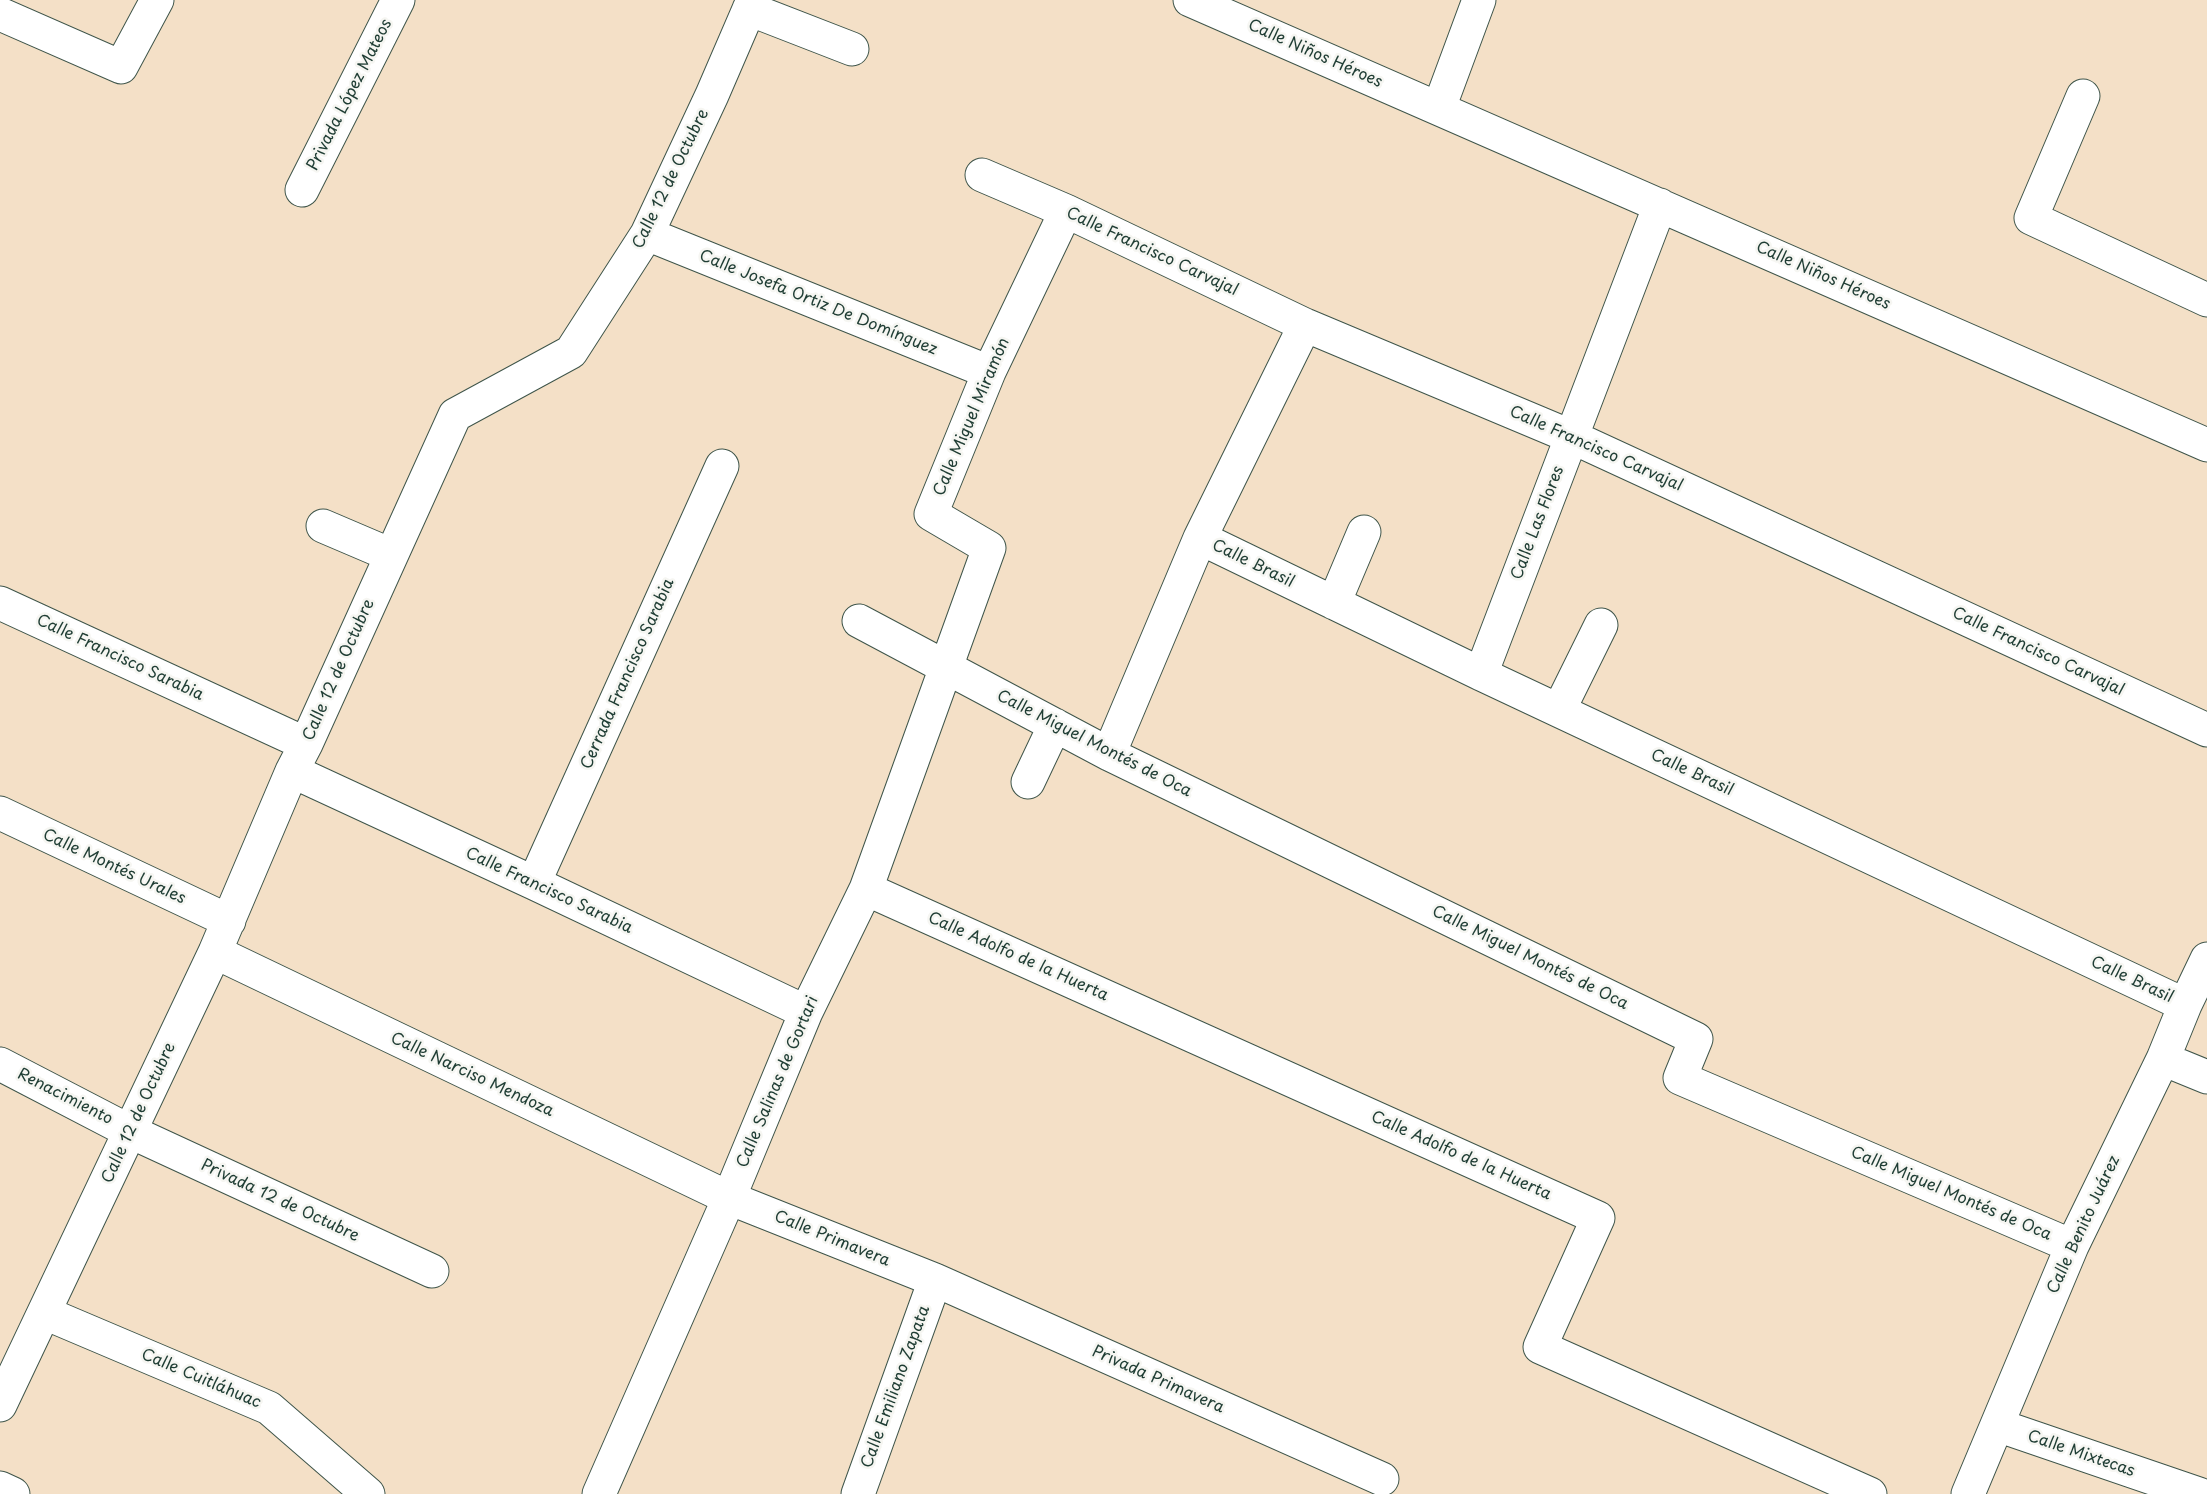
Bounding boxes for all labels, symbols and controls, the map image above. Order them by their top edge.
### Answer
street label: Privada López Mateos [303,16,397,174]
street label: Calle Niños Héroes [1245,16,1385,92]
street label: Calle 12 de Octubre [629,106,713,252]
street label: Calle Francisco Carvajal [1063,204,1241,300]
street label: Calle Niños Héroes [1753,238,1893,314]
street label: Calle Josefa Ortiz De Domínguez [696,246,940,360]
street label: Calle Miguel Miramón [930,335,1014,499]
street label: Calle Francisco Carvajal [1506,402,1686,496]
street label: Calle Las Flores [1507,463,1569,583]
street label: Calle Brasil [1209,536,1297,592]
street label: Cerrada Francisco Sarabia [577,576,679,772]
street label: Calle 12 de Octubre [299,596,379,744]
street label: Calle Francisco Carvajal [1949,604,2127,700]
street label: Calle Francisco Sarabia [33,611,207,705]
street label: Calle Miguel Montés de Oca [993,686,1195,802]
street label: Calle Brasil [1648,745,1736,801]
street label: Calle Montés Urales [39,825,189,909]
street label: Calle Francisco Sarabia [462,844,636,938]
street label: Calle Miguel Montés de Oca [1429,902,1631,1014]
street label: Calle Adolfo de la Huerta [925,908,1111,1006]
street label: Calle Brasil [2088,952,2176,1008]
street label: Calle Salinas de Gortari [733,993,823,1171]
street label: Calle Narciso Mendoza [387,1029,557,1121]
street label: Calle 12 de Octubre [98,1040,180,1186]
street label: Renacimiento [14,1065,116,1129]
street label: Calle Adolfo de la Huerta [1368,1107,1554,1205]
street label: Calle Miguel Montés de Oca [1848,1143,2054,1245]
street label: Calle Benito Juárez [2044,1153,2124,1297]
street label: Privada 12 de Octubre [198,1156,362,1246]
street label: Calle Primavera [771,1207,893,1271]
street label: Calle Emiliano Zapata [858,1303,934,1471]
street label: Privada Primavera [1089,1342,1227,1418]
street label: Calle Cuitláhuac [138,1345,264,1413]
street label: Calle Mixtecas [2025,1427,2137,1481]

